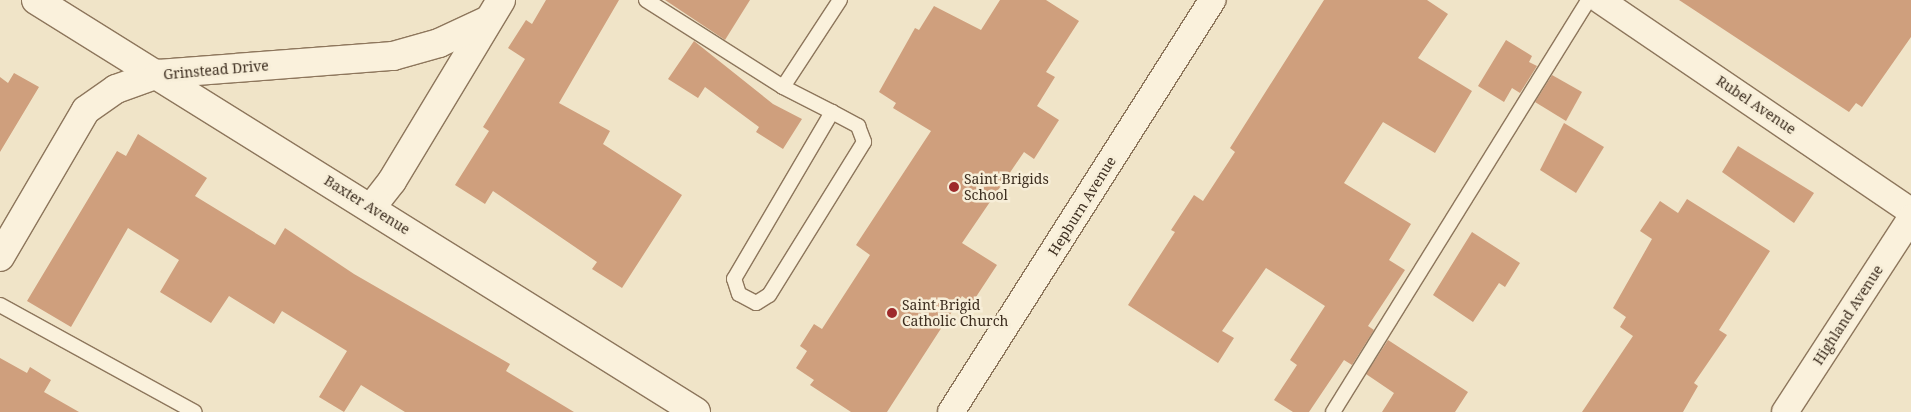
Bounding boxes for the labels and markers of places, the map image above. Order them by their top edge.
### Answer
place label: Saint Brigids School [964,171,1049,203]
marker: Saint Brigids School [948,181,960,193]
place label: Saint Brigid Catholic Church [902,297,1008,330]
marker: Saint Brigid Catholic Church [886,307,898,319]

